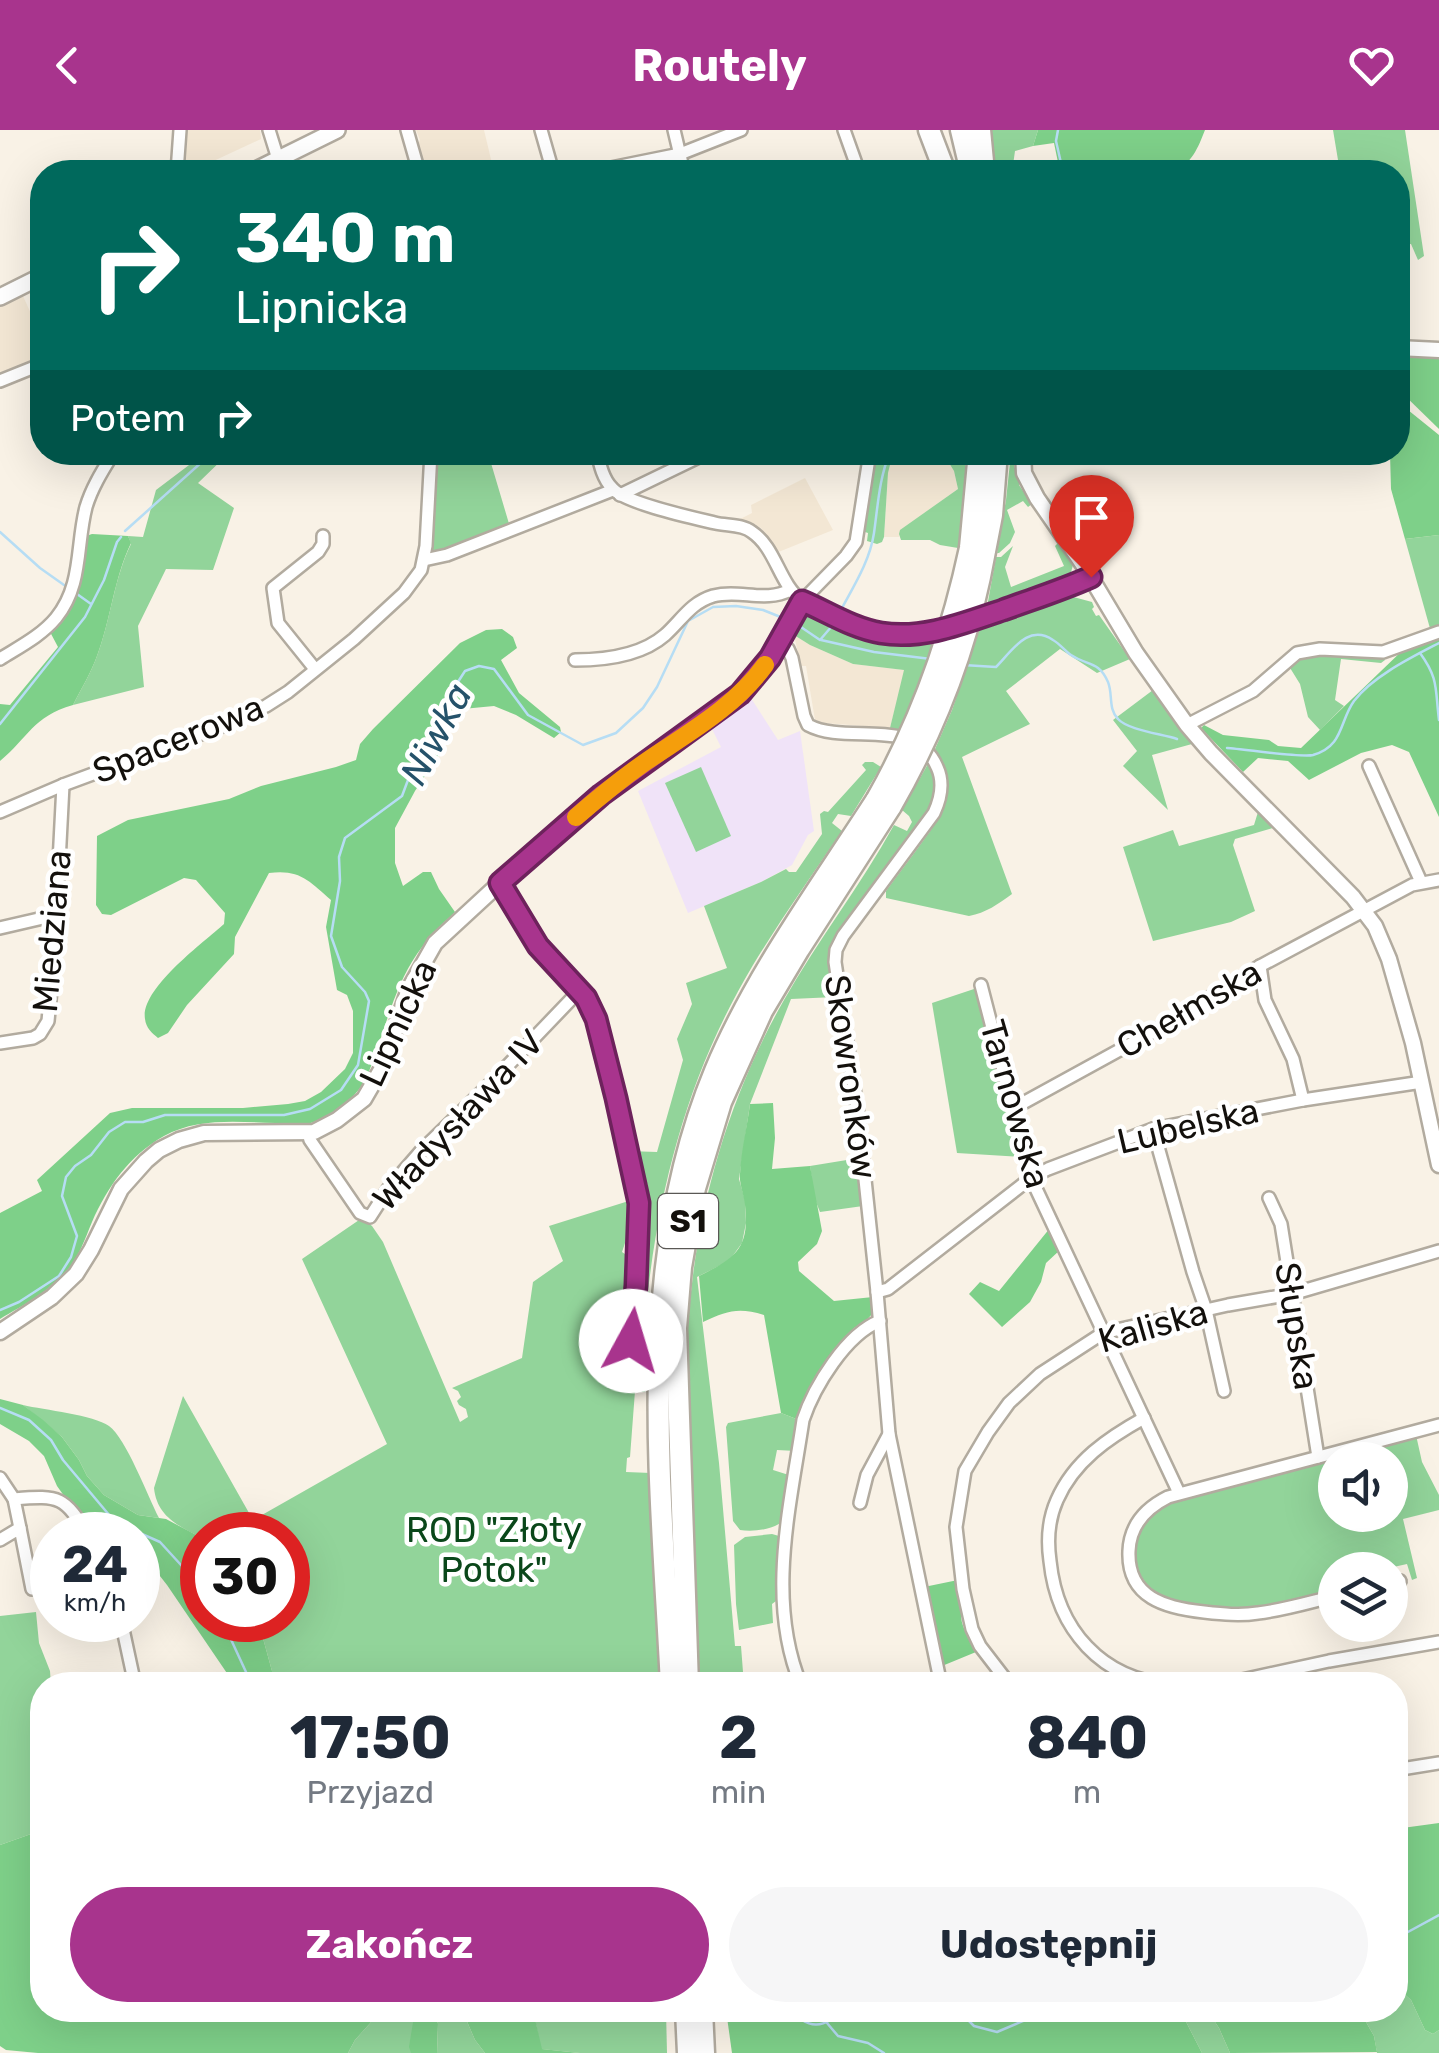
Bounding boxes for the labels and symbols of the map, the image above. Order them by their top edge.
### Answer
pin [1049,475,1134,578]
water label: Niwka [390,675,482,793]
street label: Spacerowa [87,686,269,792]
street label: Miedziana [24,848,80,1014]
street label: Chełmska [1109,951,1269,1067]
street label: Lipnicka [350,953,446,1093]
street label: Skowronków [816,972,886,1182]
street label: Tarnowska [971,1015,1059,1193]
street label: Władysława IV [364,1021,552,1219]
street label: Lubelska [1113,1089,1263,1163]
road number: S1 [658,1194,718,1248]
street label: Słupska [1266,1259,1328,1393]
position arrow [579,1289,683,1393]
street label: Kaliska [1093,1290,1213,1362]
park label: ROD "Złoty Potok" [406,1509,582,1591]
speed limit sign: 30 [180,1512,310,1642]

